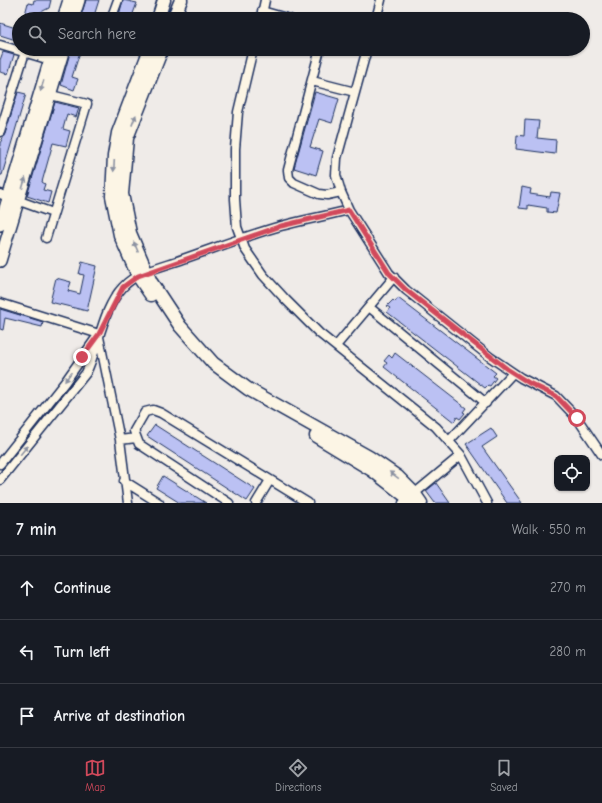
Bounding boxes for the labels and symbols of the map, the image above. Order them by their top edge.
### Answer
one-way arrow [39,81,45,93]
one-way arrow [132,114,138,126]
one-way arrow [110,160,117,172]
one-way arrow [21,177,27,189]
one-way arrow [133,241,139,252]
route end [73,348,91,366]
one-way arrow [64,372,72,382]
route start [568,409,586,427]
one-way arrow [20,444,29,455]
one-way arrow [389,470,400,479]

